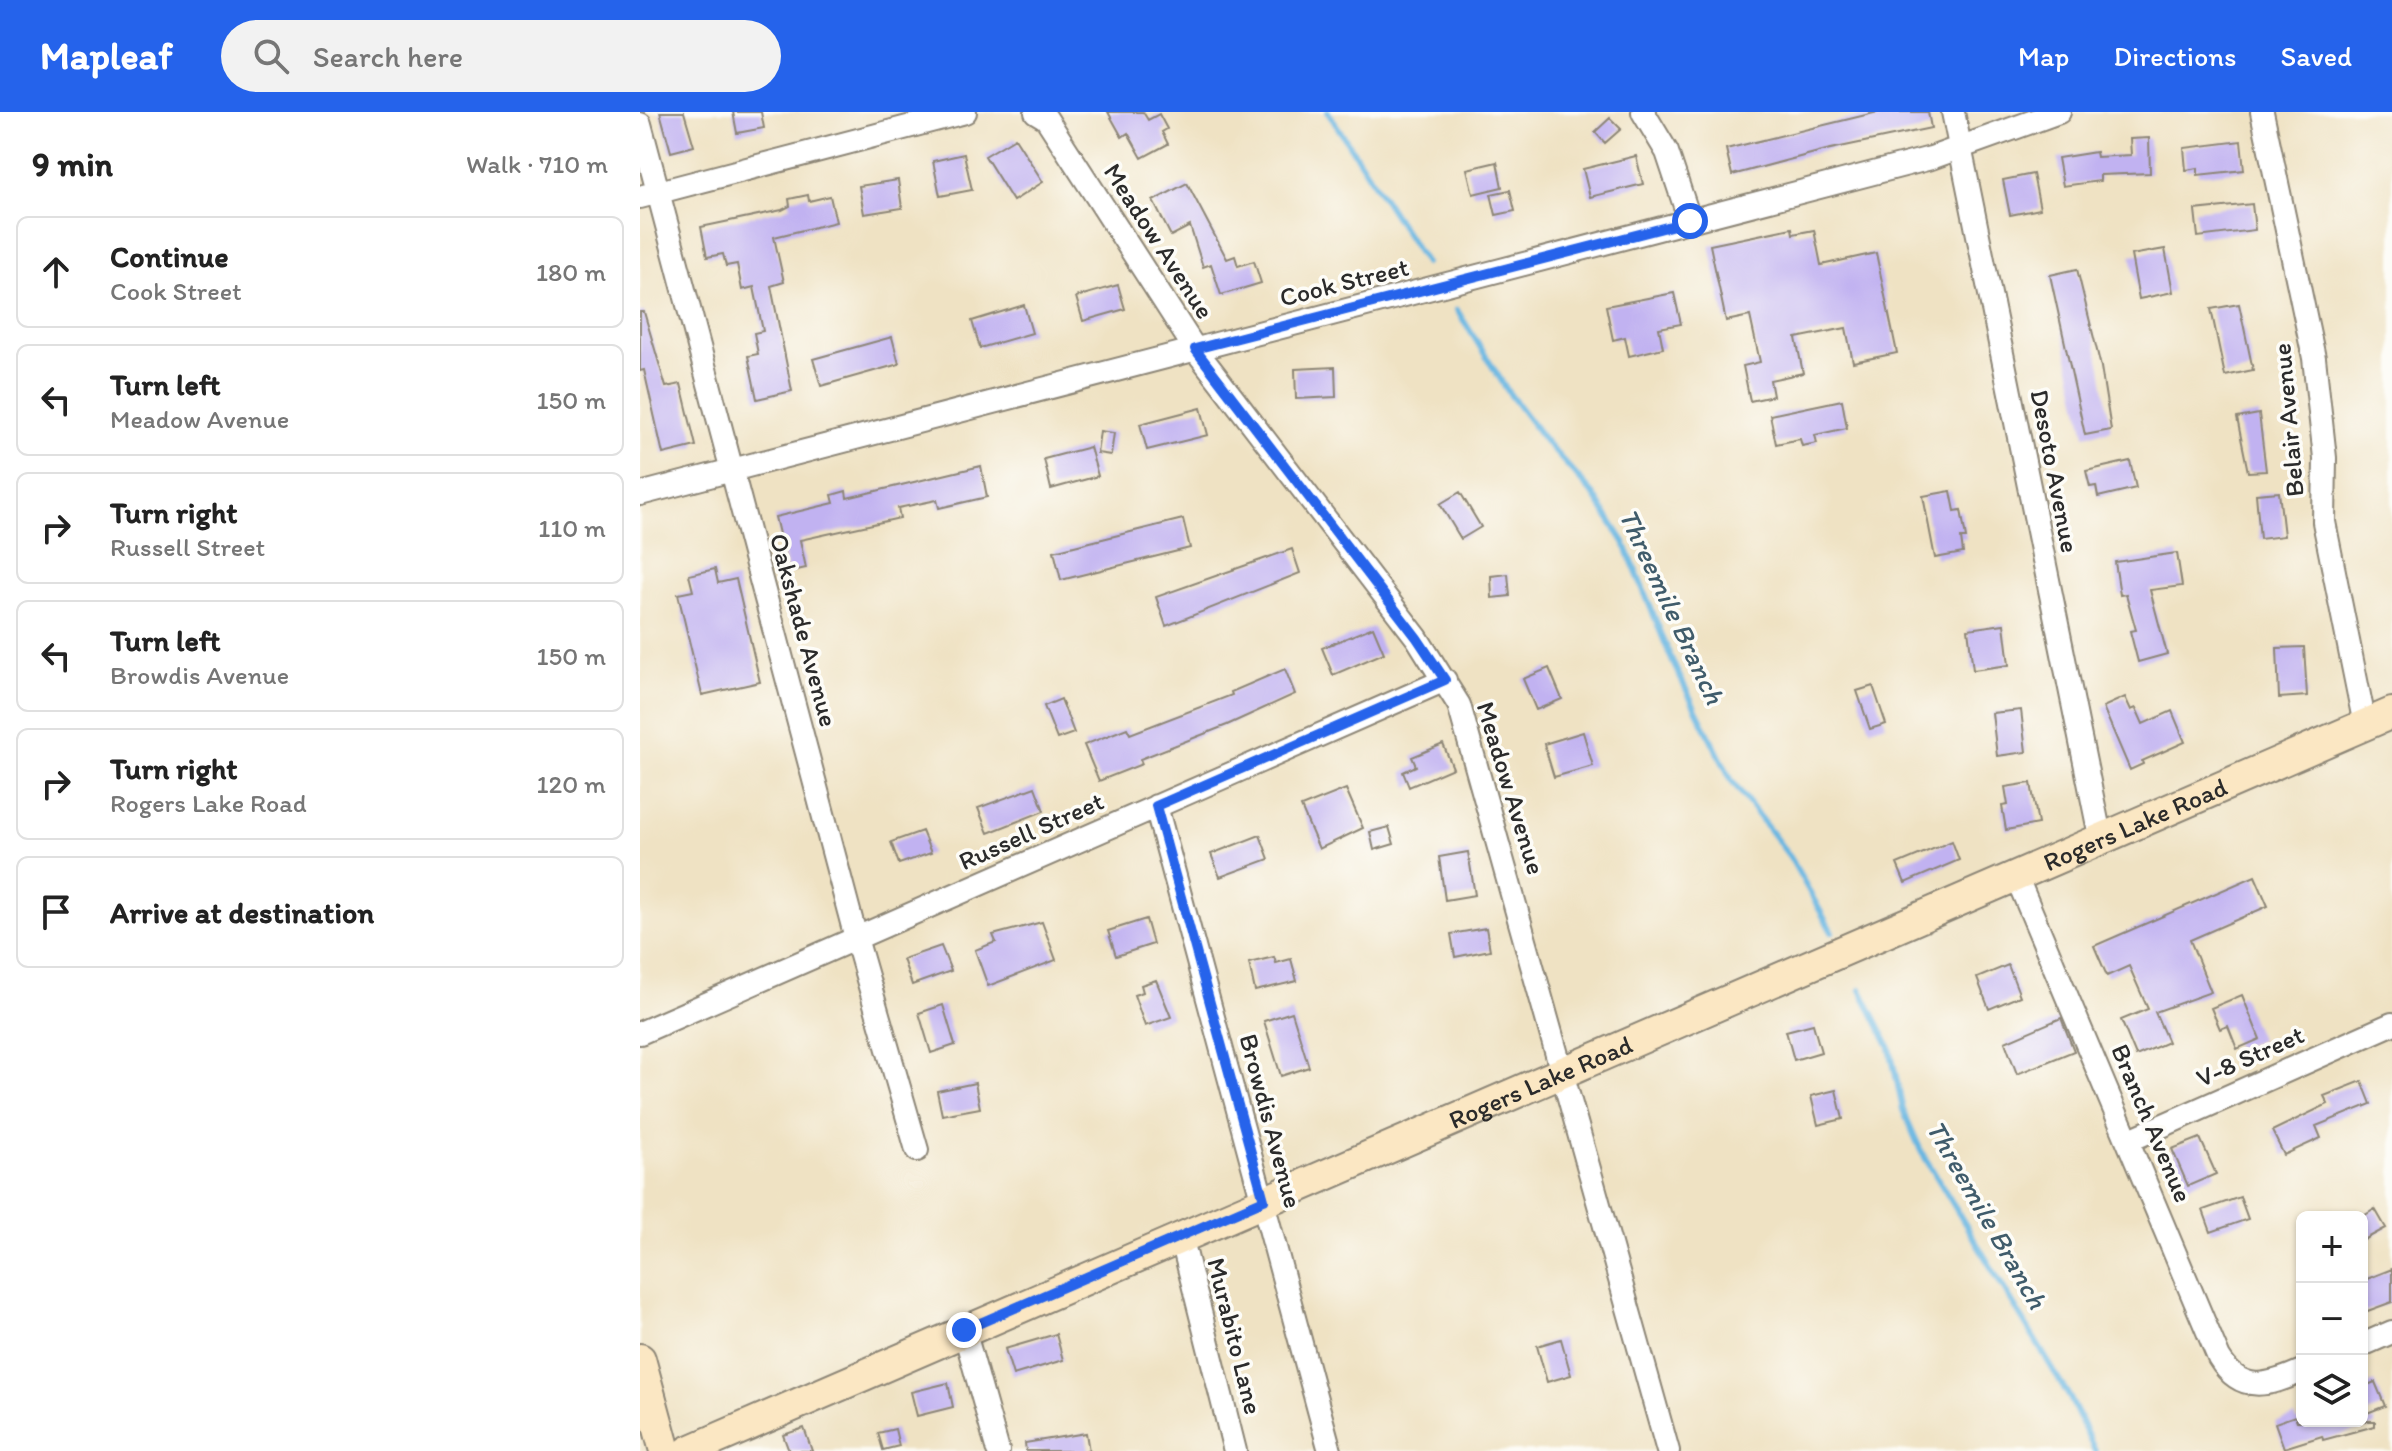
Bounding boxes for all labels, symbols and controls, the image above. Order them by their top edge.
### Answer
search box [221,20,781,92]
text: Mapleaf [40,33,173,79]
icon: search [249,34,293,78]
text: Search here [313,38,463,75]
text: Map [2018,39,2069,73]
text: Directions [2113,39,2237,73]
text: Saved [2281,39,2352,73]
text: 9 min [32,144,113,185]
text: Walk · 710 m [466,148,608,180]
street label: Meadow Avenue [1097,157,1221,325]
route start [1672,203,1708,239]
text: Continue [110,238,229,275]
icon: ahead [34,250,78,294]
street label: Cook Street [1276,250,1412,313]
text: 180 m [536,256,606,288]
text: Cook Street [110,275,242,307]
street label: Belair Avenue [2265,342,2311,498]
text: Turn left [110,366,221,403]
icon: left [34,378,78,422]
text: 150 m [537,384,606,416]
street label: Desoto Avenue [2023,387,2087,555]
text: Meadow Avenue [110,403,289,435]
text: Turn right [110,494,238,531]
water label: Threemile Branch [1612,503,1732,710]
icon: right [34,506,78,550]
text: 110 m [538,512,606,544]
street label: Oakshade Avenue [763,530,845,730]
text: Russell Street [110,531,265,563]
text: Turn left [110,622,221,659]
icon: left [34,634,78,678]
text: 150 m [537,640,606,672]
text: Browdis Avenue [110,659,289,691]
street label: Meadow Avenue [1469,698,1553,878]
text: Turn right [110,750,238,787]
icon: right [34,762,78,806]
text: 120 m [537,768,606,800]
street label: Rogers Lake Road [2038,771,2232,878]
street label: Russell Street [954,785,1109,877]
text: Rogers Lake Road [110,787,307,819]
icon: arrive [34,890,78,934]
text: Arrive at destination [110,894,374,931]
street label: V-8 Street [2191,1018,2309,1094]
street label: Rogers Lake Road [1444,1028,1637,1136]
street label: Browdis Avenue [1232,1030,1310,1212]
street label: Branch Avenue [2104,1039,2200,1207]
water label: Threemile Branch [1919,1114,2055,1315]
map controls [2296,1211,2368,1427]
button: + [2296,1211,2368,1283]
street label: Murabito Lane [1200,1254,1270,1418]
button: − [2296,1283,2368,1355]
route end [946,1312,982,1348]
button: layers [2296,1355,2368,1427]

